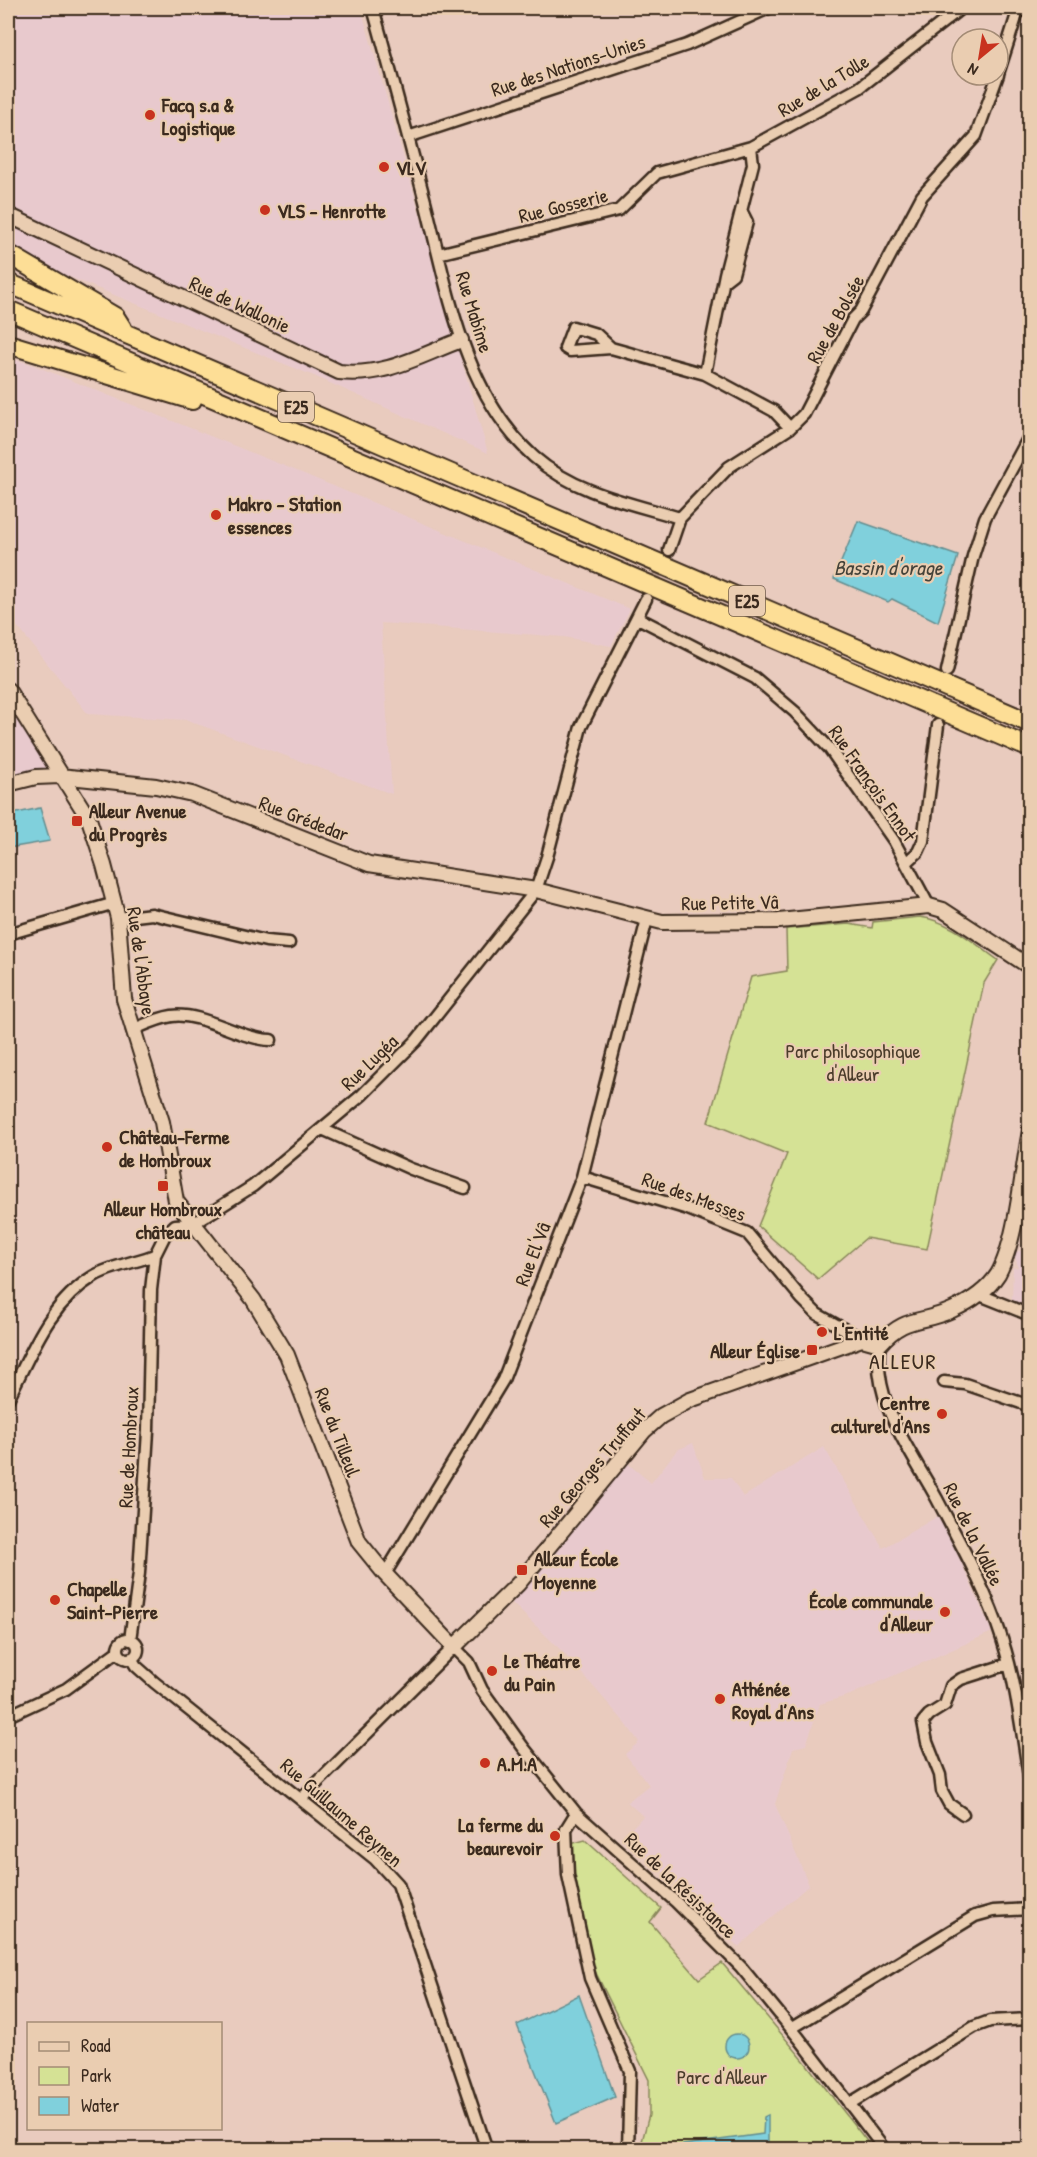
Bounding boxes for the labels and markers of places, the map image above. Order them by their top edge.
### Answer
place label: Facq s.a & Logistique [161,91,235,142]
marker: Facq s.a & Logistique [143,108,157,122]
place label: VLV [396,154,427,181]
marker: VLV [377,160,391,174]
place label: VLS - Henrotte [277,197,386,224]
marker: VLS - Henrotte [258,203,272,217]
place label: Makro - Station essences [228,490,341,540]
marker: Makro - Station essences [209,508,223,522]
place label: Alleur Avenue du Progrès [89,797,186,848]
marker: Alleur Avenue du Progrès [70,814,84,828]
place label: Château-Ferme de Hombroux [119,1123,230,1173]
marker: Château-Ferme de Hombroux [100,1140,114,1154]
marker: Alleur Hombroux château [156,1179,170,1193]
place label: Alleur Hombroux château [104,1195,222,1245]
place label: L'Entité [834,1319,889,1346]
marker: L'Entité [815,1325,829,1339]
place label: Alleur Église [710,1337,800,1365]
marker: Alleur Église [805,1343,819,1357]
place label: Centre culturel d'Ans [831,1389,930,1439]
marker: Centre culturel d'Ans [935,1407,949,1421]
place label: Alleur École Moyenne [534,1545,619,1596]
marker: Alleur École Moyenne [515,1563,529,1577]
place label: Chapelle Saint-Pierre [67,1575,158,1625]
place label: École communale d'Alleur [809,1587,933,1637]
marker: Chapelle Saint-Pierre [48,1593,62,1607]
marker: École communale d'Alleur [938,1605,952,1619]
place label: Le Théatre du Pain [504,1647,580,1697]
marker: Le Théatre du Pain [485,1664,499,1678]
place label: Athénée Royal d’Ans [732,1675,814,1726]
marker: Athénée Royal d’Ans [713,1692,727,1706]
place label: A.M.A [497,1750,537,1777]
marker: A.M.A [478,1756,492,1770]
place label: La ferme du beaurevoir [458,1811,544,1861]
marker: La ferme du beaurevoir [548,1829,562,1843]

